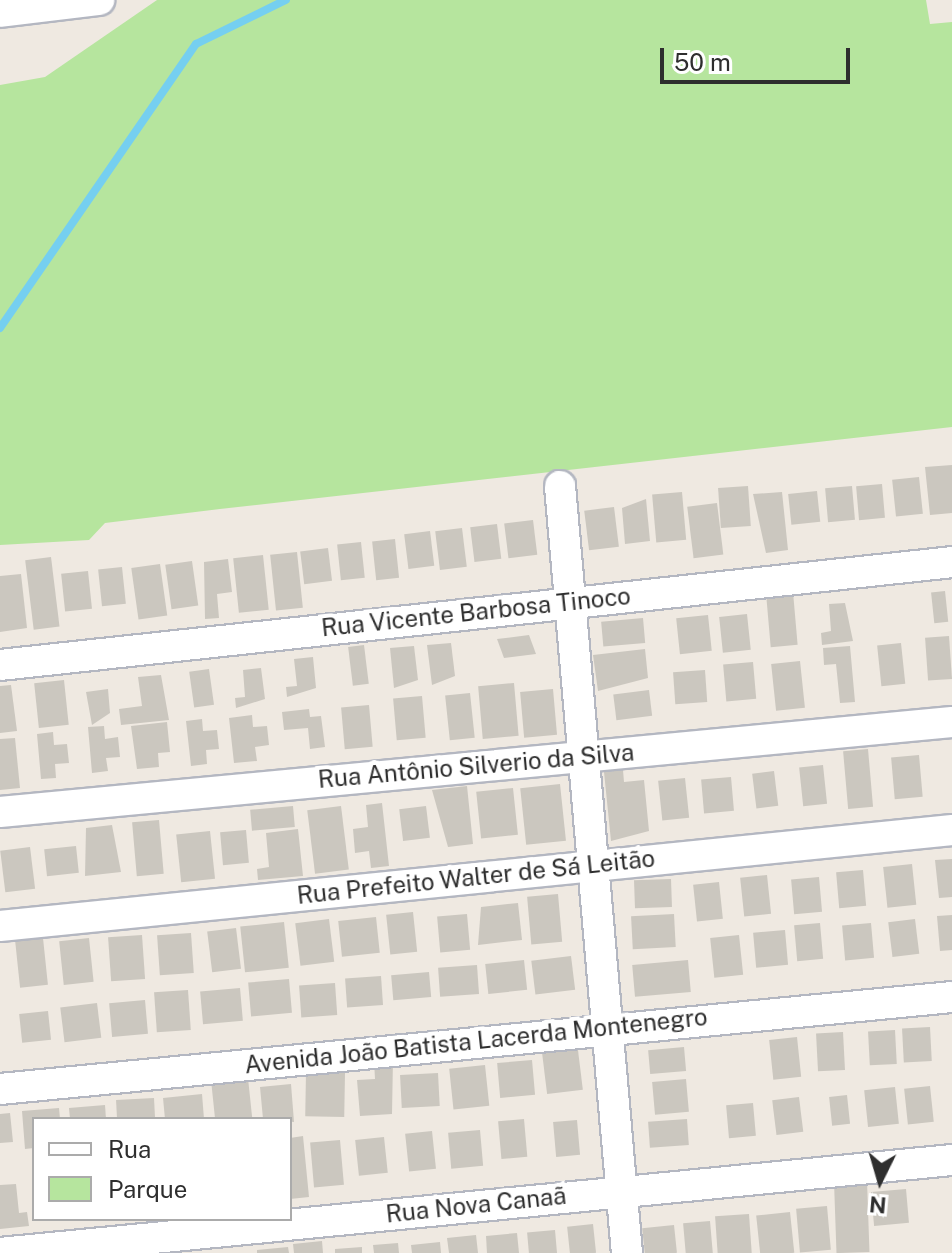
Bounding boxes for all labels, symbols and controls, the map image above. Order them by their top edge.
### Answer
scale bar [664,32,854,82]
text: 50 m [674,48,731,76]
street label: Rua Vicente Barbosa Tinoco [320,581,632,643]
street label: Rua Antônio Silverio da Silva [316,738,636,794]
street label: Rua Prefeito Walter de Sá Leitão [295,844,657,910]
street label: Avenida João Batista Lacerda Montenegro [243,1002,709,1080]
legend [32,1117,292,1221]
text: Rua [108,1135,151,1163]
north arrow [840,1141,920,1221]
text: Parque [108,1175,187,1203]
street label: Rua Nova Canaã [384,1181,568,1229]
text: N [868,1191,888,1219]

